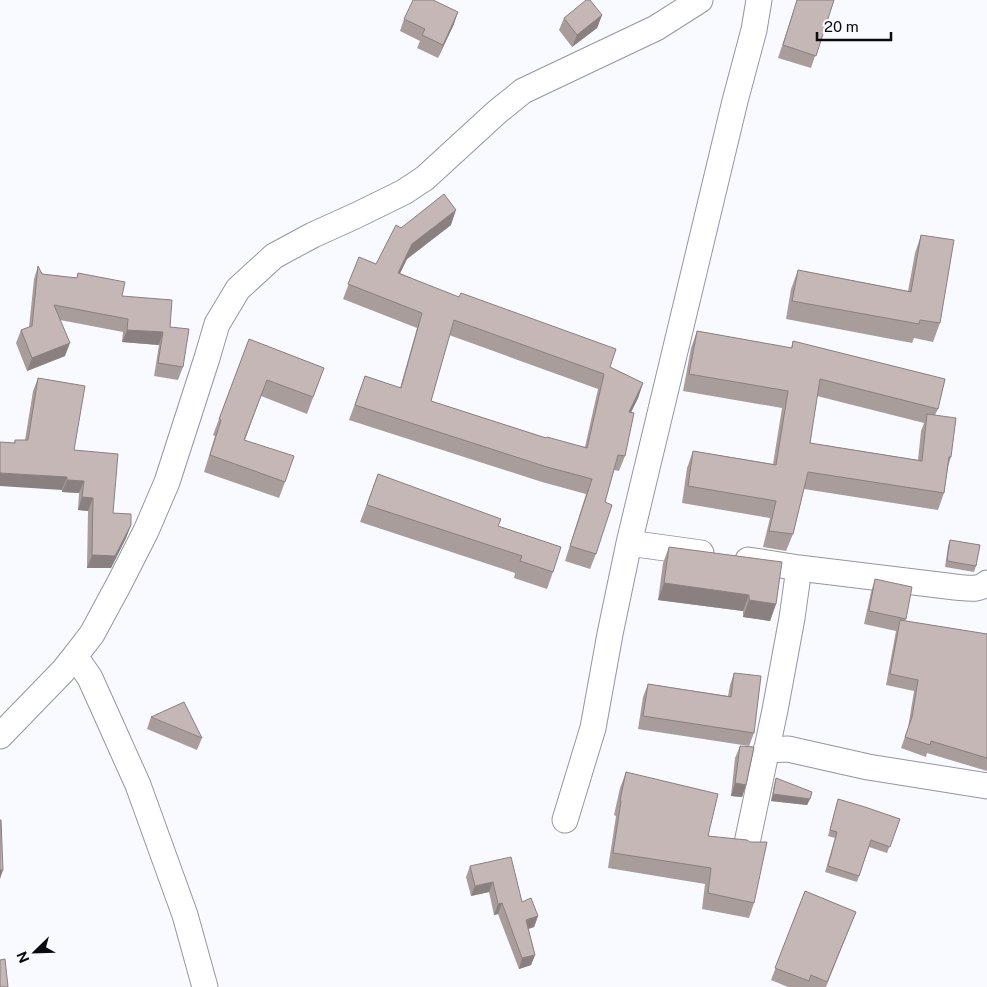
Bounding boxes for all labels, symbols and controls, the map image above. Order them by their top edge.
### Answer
scale bar [817,10,891,42]
text: 20 m [824,18,859,35]
north arrow [10,927,60,977]
text: N [14,949,33,965]

